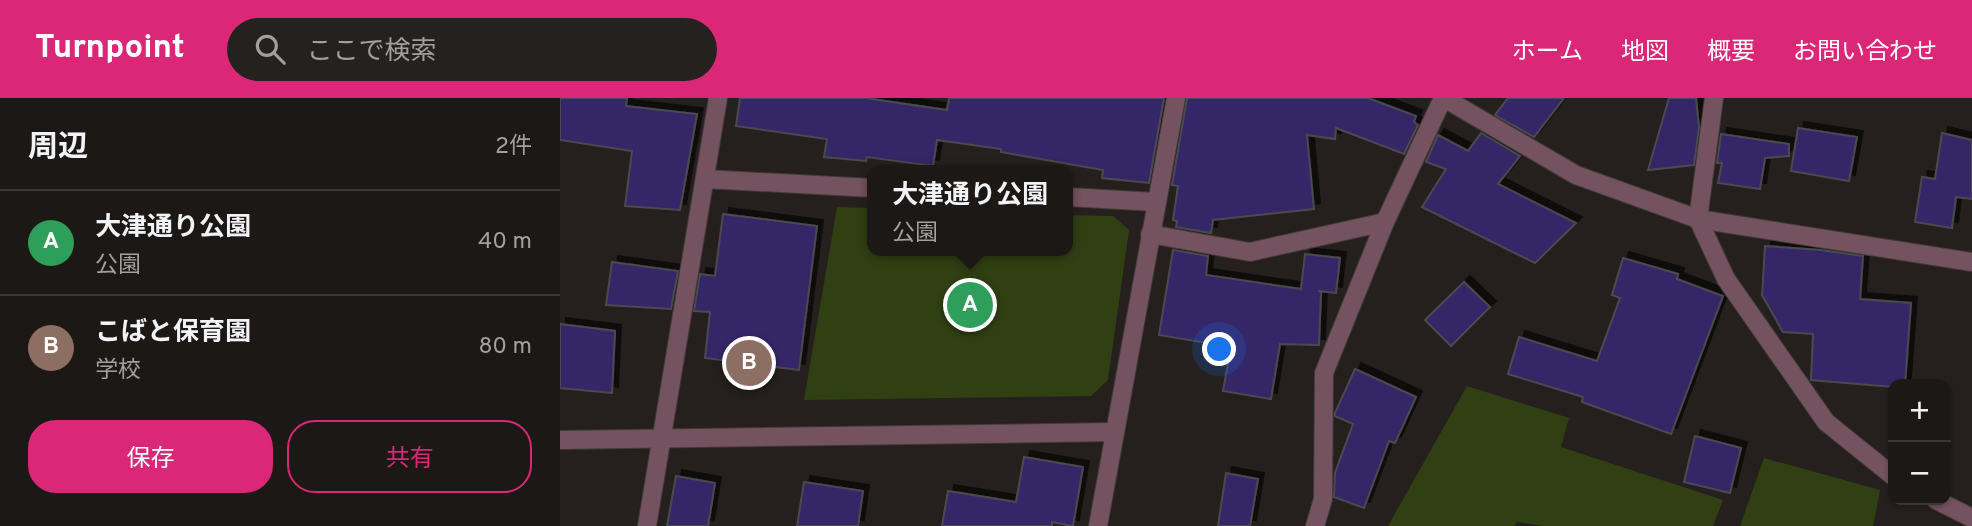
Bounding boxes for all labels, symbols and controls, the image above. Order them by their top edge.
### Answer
search box [227,18,717,81]
text: Turnpoint [35,28,185,70]
icon: search [251,30,289,68]
text: ここで検索 [307,36,437,69]
text: ホーム [1512,38,1583,68]
text: 地図 [1621,38,1669,68]
text: 概要 [1707,38,1755,68]
text: お問い合わせ [1793,38,1937,68]
text: 周辺 [28,130,88,167]
text: 2件 [495,133,532,162]
popup [867,165,1073,256]
text: 大津通り公園 [892,180,1048,213]
text: 大津通り公園 [95,212,251,245]
text: 公園 [892,220,938,249]
text: A [43,228,59,257]
text: 40 m [478,228,532,257]
text: 公園 [95,252,141,281]
pin: A [947,279,993,331]
text: こばと保育園 [95,317,251,350]
your location [1202,332,1236,366]
text: B [43,333,59,362]
text: 80 m [479,333,532,362]
pin: B [726,337,772,389]
text: 学校 [95,357,141,386]
map controls [1888,379,1951,505]
button: + [1888,379,1951,442]
button: 保存 [28,420,273,493]
button: 共有 [287,420,532,493]
button: − [1888,442,1951,505]

